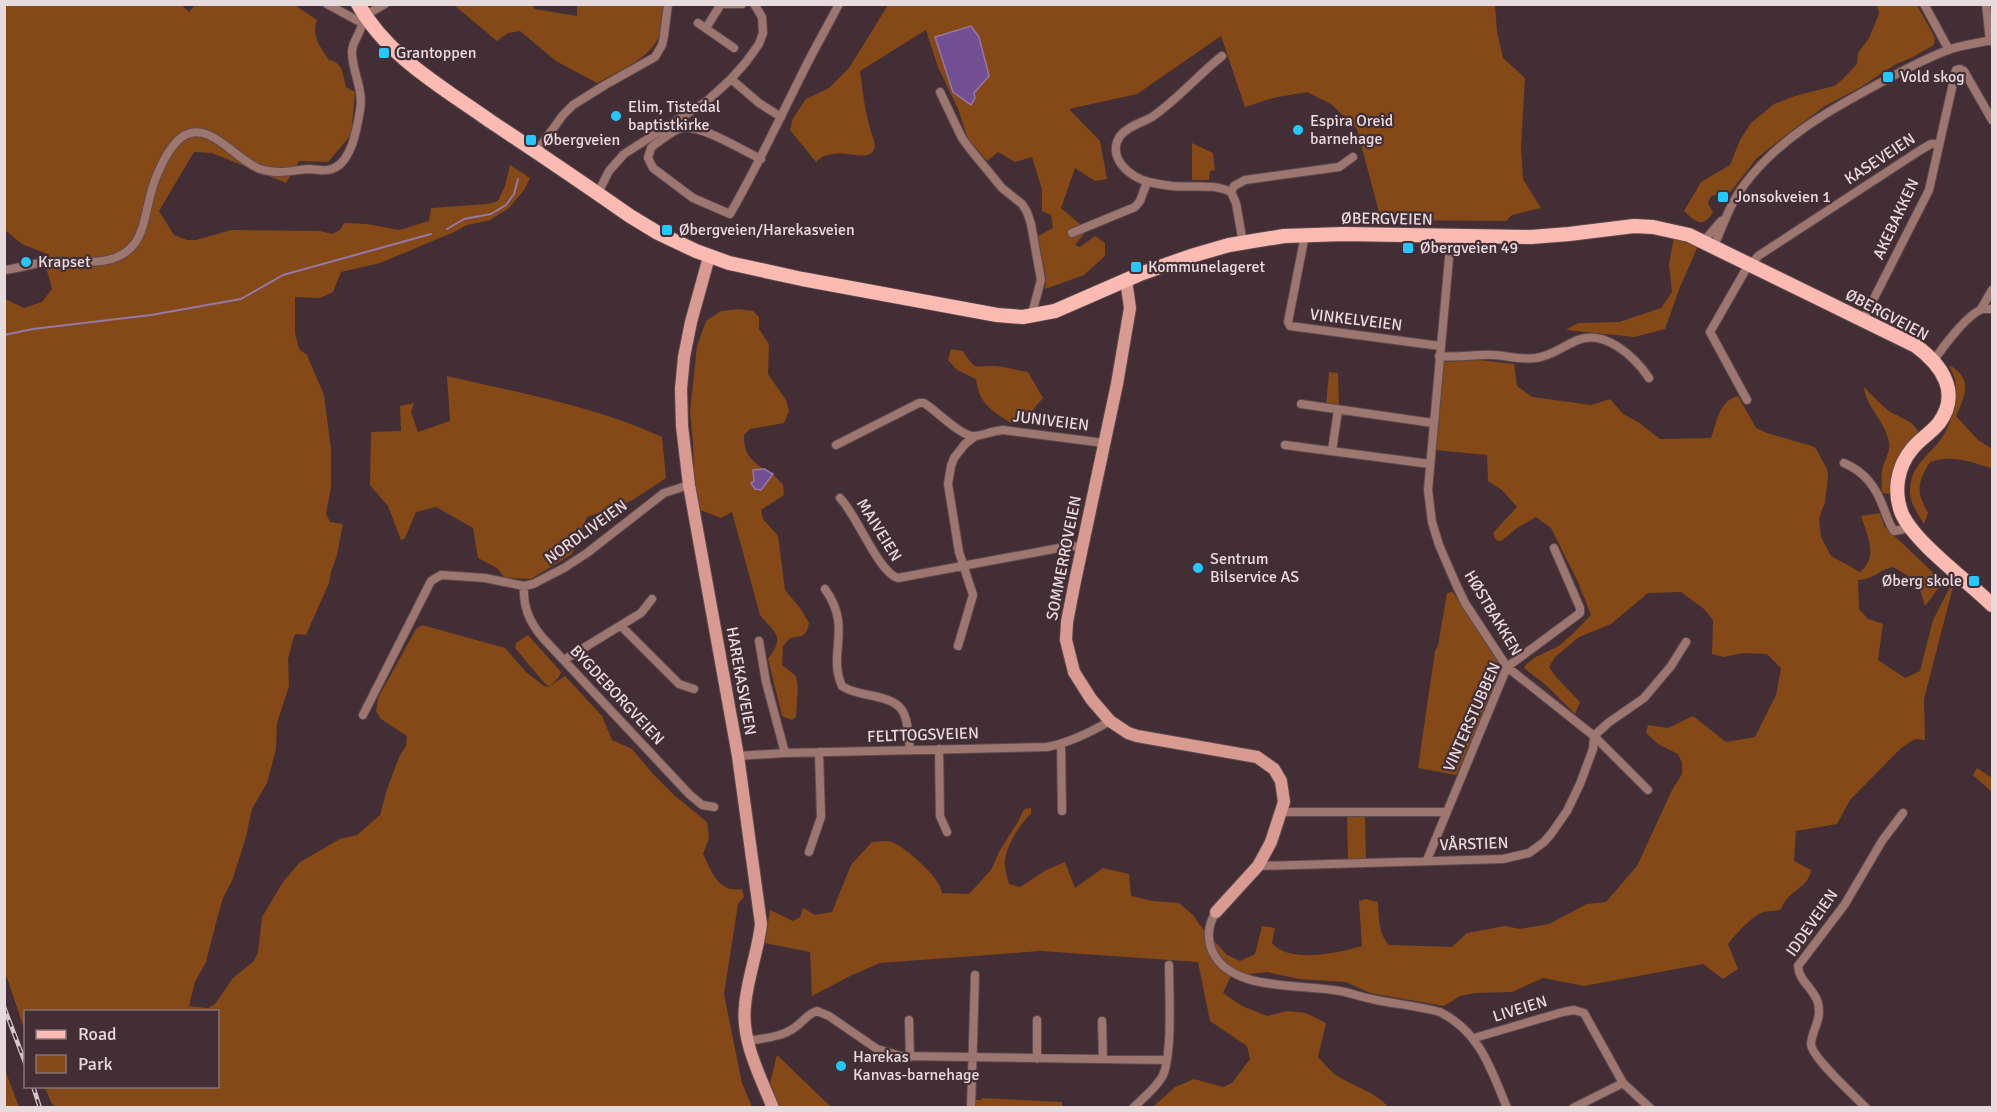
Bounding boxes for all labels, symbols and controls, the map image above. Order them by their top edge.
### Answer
place label: Grantoppen [396,43,476,63]
marker: Grantoppen [377,46,391,60]
place label: Vold skog [1900,67,1965,87]
marker: Vold skog [1881,70,1895,84]
place label: Elim, Tistedal baptistkirke [628,97,721,135]
marker: Elim, Tistedal baptistkirke [609,109,623,123]
place label: Espira Oreid barnehage [1310,111,1393,149]
marker: Espira Oreid barnehage [1291,123,1305,137]
street label: KASEVEIEN [1841,129,1919,189]
place label: Øbergveien [543,130,620,150]
marker: Øbergveien [524,133,538,147]
street label: AKEBAKKEN [1869,175,1923,263]
place label: Jonsokveien 1 [1735,187,1831,207]
marker: Jonsokveien 1 [1716,190,1730,204]
street label: ØBERGVEIEN [1341,208,1433,230]
place label: Øbergveien/Harekasveien [679,220,855,240]
marker: Øbergveien/Harekasveien [660,223,674,237]
place label: Øbergveien 49 [1420,238,1518,258]
marker: Øbergveien 49 [1401,241,1415,255]
place label: Krapset [38,252,91,272]
marker: Krapset [19,255,33,269]
place label: Kommunelageret [1148,257,1265,277]
marker: Kommunelageret [1129,260,1143,274]
street label: ØBERGVEIEN [1842,285,1932,345]
street label: VINKELVEIEN [1309,304,1403,336]
street label: JUNIVEIEN [1012,406,1090,436]
street label: SOMMERROVEIEN [1042,494,1086,622]
street label: NORDLIVEIEN [541,495,631,569]
street label: MAIVEIEN [852,495,906,565]
place label: Sentrum Bilservice AS [1210,549,1299,587]
marker: Sentrum Bilservice AS [1191,561,1205,575]
street label: HØSTBAKKEN [1460,567,1526,659]
place label: Øberg skole [1882,571,1962,591]
marker: Øberg skole [1967,574,1981,588]
street label: HAREKASVEIEN [722,625,760,737]
street label: BYGDEBORGVEIEN [566,641,668,749]
street label: VINTERSTUBBEN [1439,659,1505,775]
street label: FELTTOGSVEIEN [867,723,979,747]
street label: VÅRSTIEN [1439,833,1509,855]
street label: IDDEVEIEN [1782,886,1842,960]
street label: LIVEIEN [1490,991,1550,1027]
legend [24,1010,219,1088]
text: Road [78,1023,117,1045]
place label: Harekas Kanvas-barnehage [853,1047,980,1085]
text: Park [78,1053,113,1075]
marker: Harekas Kanvas-barnehage [834,1059,848,1073]

